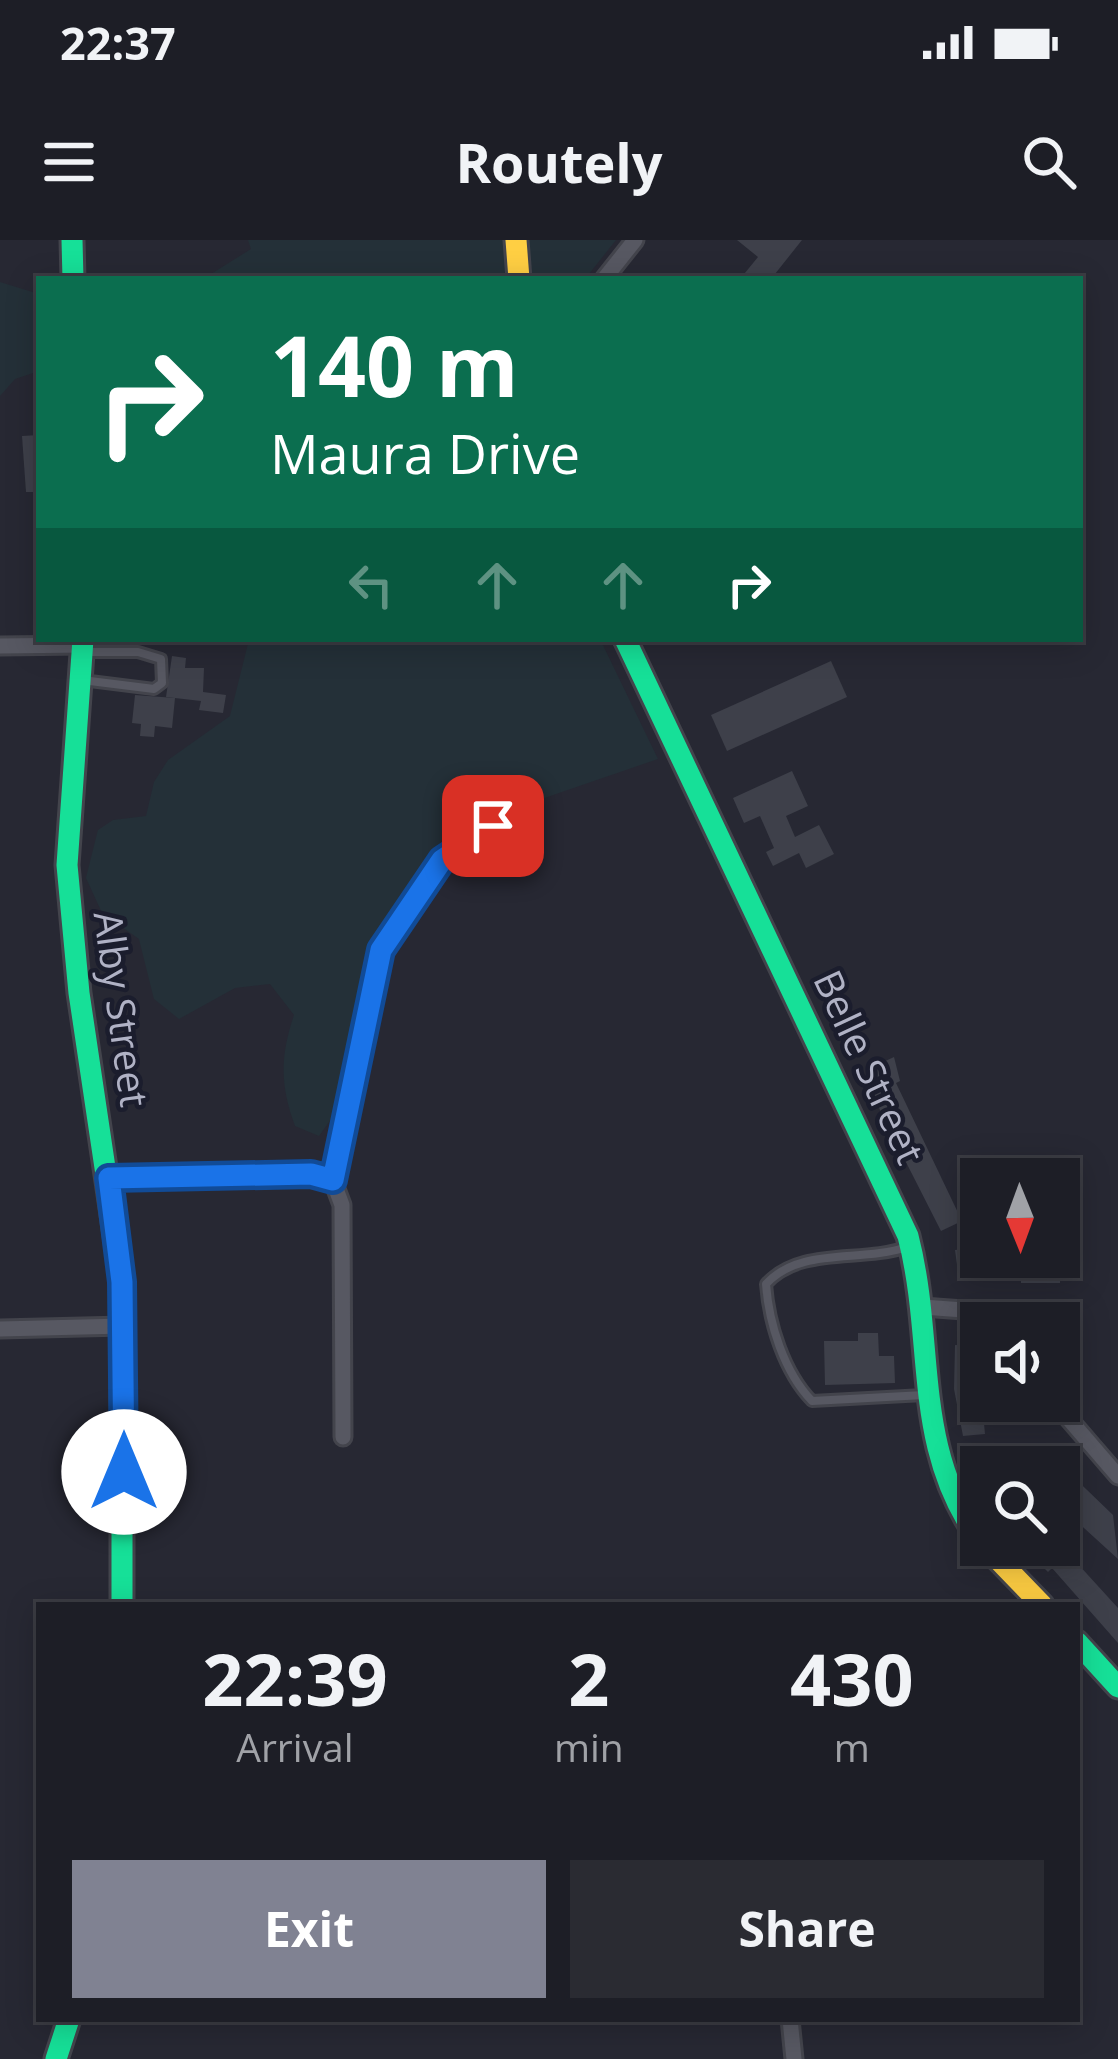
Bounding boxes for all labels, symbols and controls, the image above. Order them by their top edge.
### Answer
text: 22:37 [60,12,176,73]
text: Routely [455,125,663,199]
icon: menu [36,129,102,195]
icon: search [1016,129,1082,195]
text: 140 m [270,307,518,422]
icon: right [72,324,228,480]
text: Maura Drive [270,416,580,490]
icon: left [338,552,404,618]
icon: ahead [464,552,530,618]
icon: ahead [590,552,656,618]
icon: right [716,552,782,618]
pin [442,775,544,877]
icon: arrive [460,793,526,859]
street label: Alby Street [83,908,162,1110]
street label: Belle Street [802,961,938,1172]
north arrow [960,1158,1080,1278]
map controls [960,1158,1080,1566]
button: sound [960,1302,1080,1422]
position arrow [61,1409,187,1535]
button: search [960,1446,1080,1566]
text: 22:39 [202,1629,388,1727]
text: 2 [568,1629,609,1727]
text: 430 [790,1629,914,1727]
text: Arrival [236,1720,354,1773]
text: min [554,1720,624,1773]
text: m [834,1720,870,1773]
button: Exit [72,1860,546,1998]
button: Share [570,1860,1044,1998]

